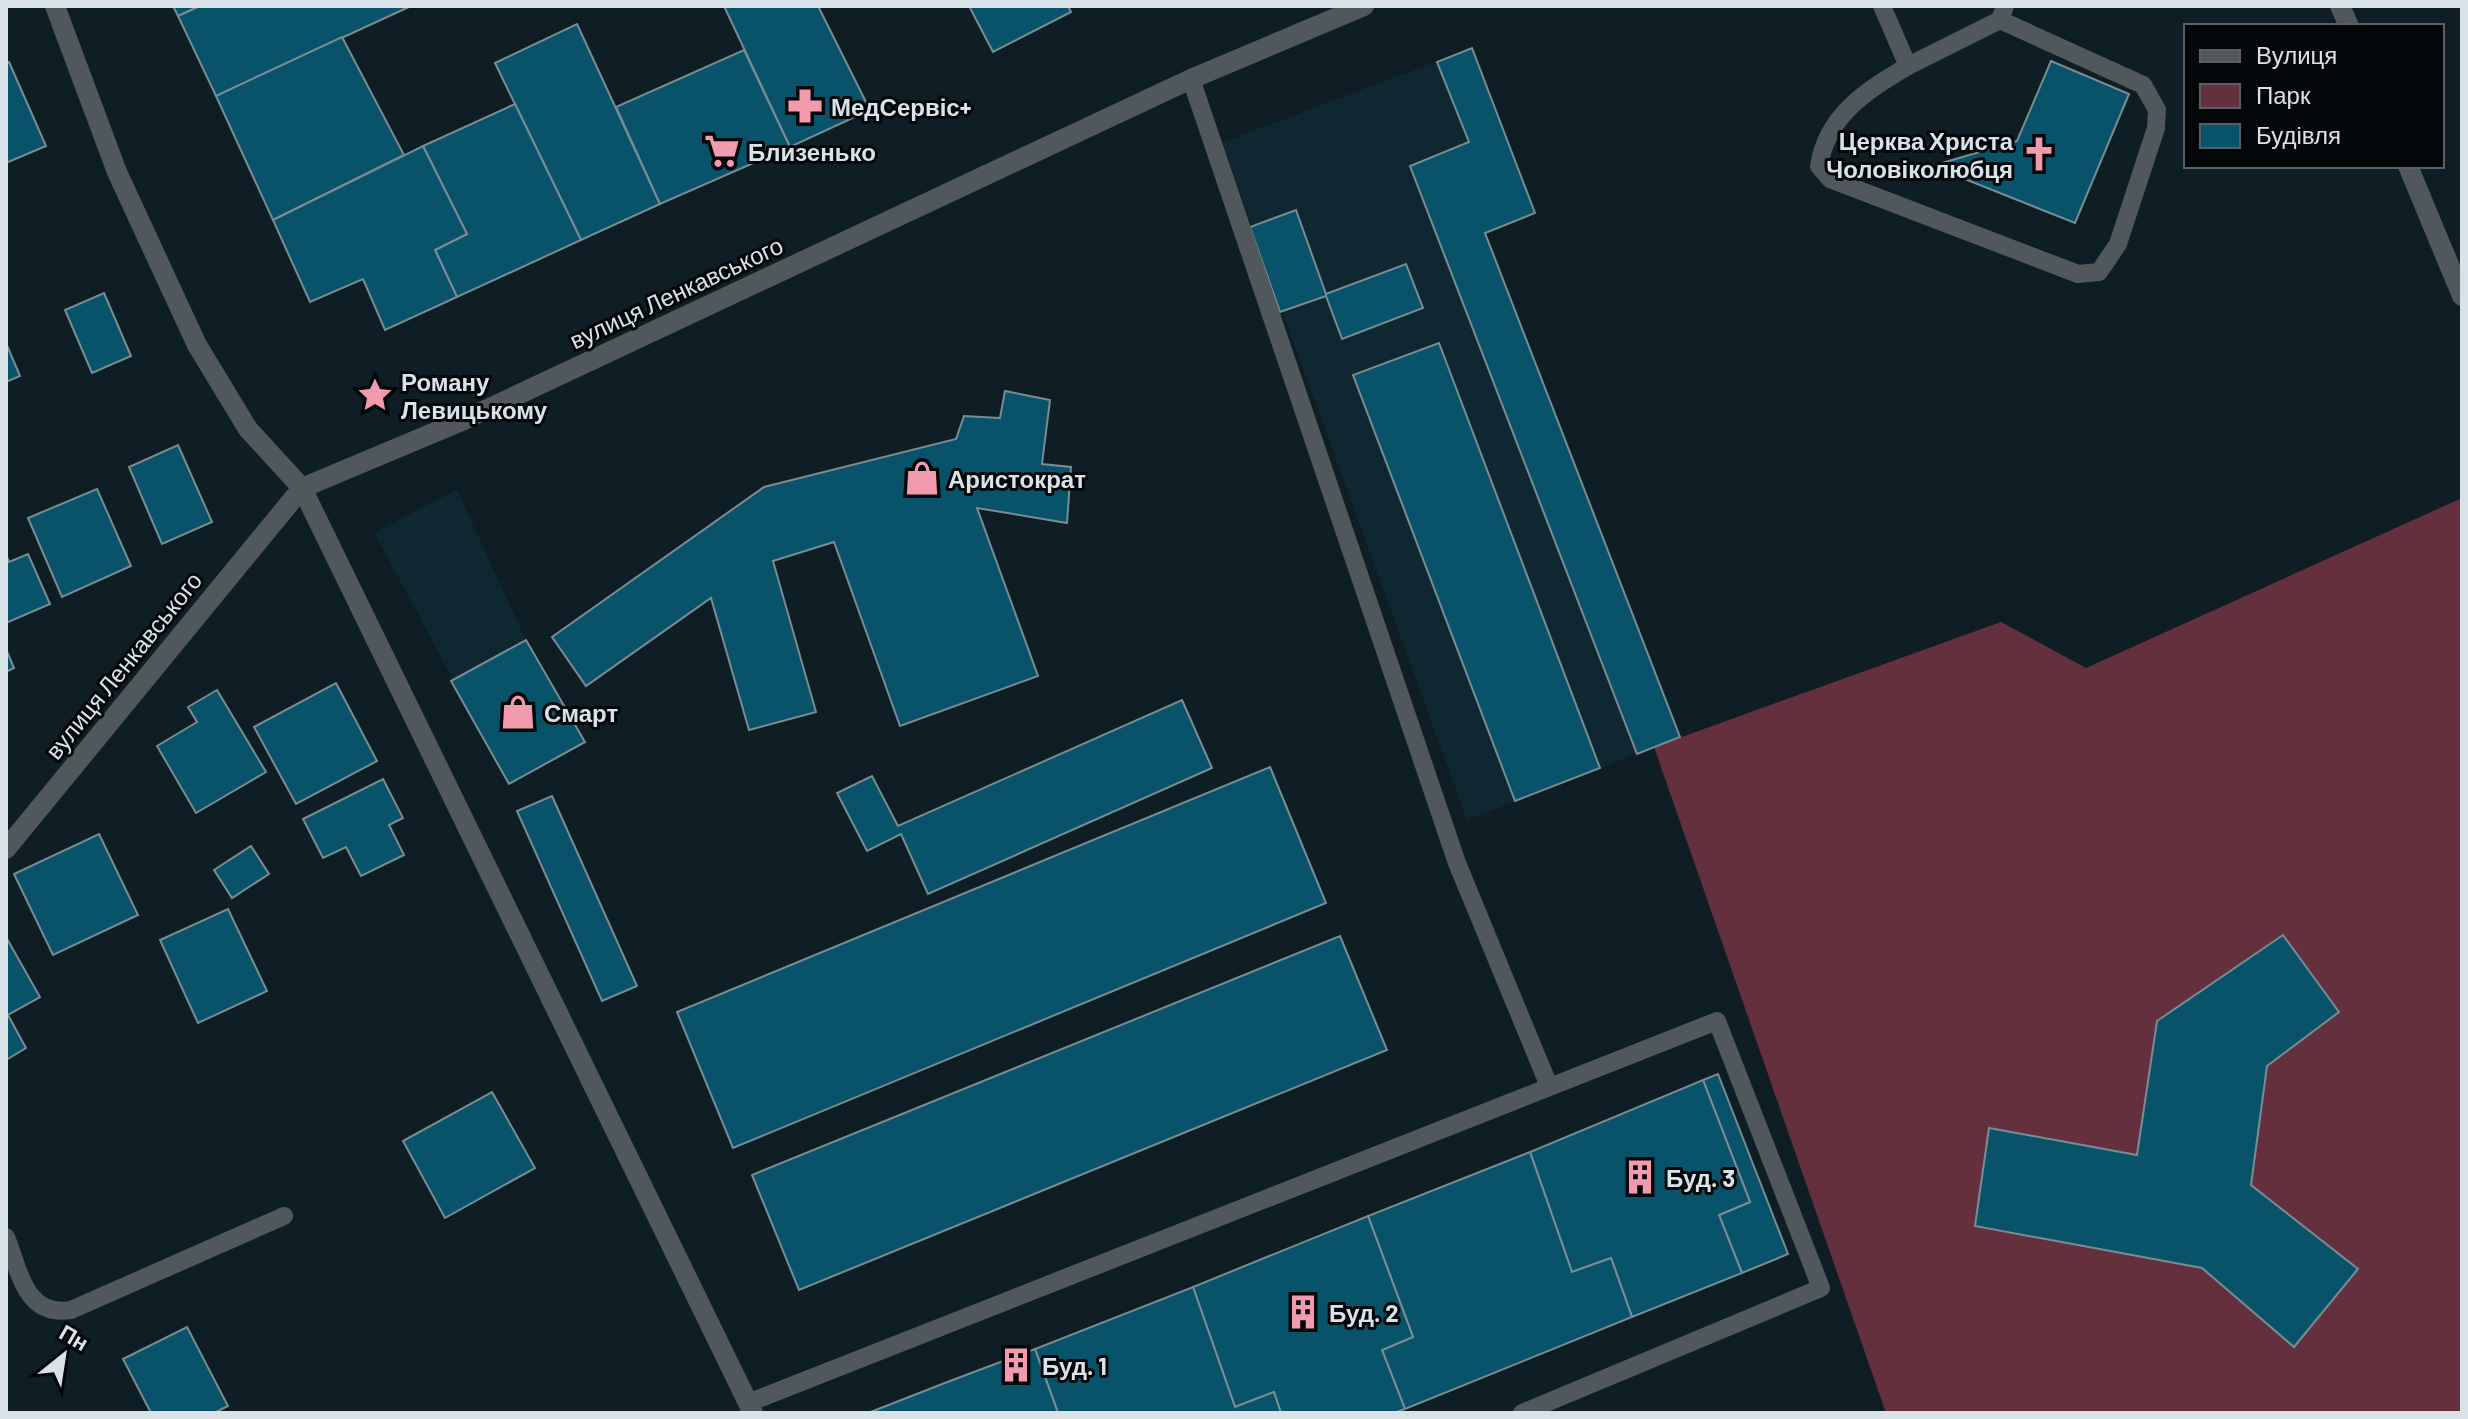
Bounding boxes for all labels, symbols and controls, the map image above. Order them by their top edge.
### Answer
legend [2184,24,2444,168]
text: Вулиця [2256,40,2337,69]
text: Парк [2256,80,2311,109]
pharmacy icon: МедСервіс+ [786,87,824,125]
place label: МедСервіс+ [831,92,971,121]
text: Будівля [2256,120,2341,149]
place label: Церква Христа Чоловіколюбця [1826,126,2014,183]
supermarket icon: Близенько [703,132,741,170]
church icon: Церква Христа Чоловіколюбця [2020,135,2058,173]
place label: Близенько [748,137,876,166]
street label: вулиця Ленкавського [565,230,787,354]
place label: Роману Левицькому [401,367,548,424]
place icon: Роману Левицькому [356,376,394,414]
shop icon: Аристократ [903,459,941,497]
place label: Аристократ [948,464,1086,493]
street label: вулиця Ленкавського [39,566,207,764]
shop icon: Смарт [499,693,537,731]
place label: Смарт [544,698,618,727]
building icon: Буд. 3 [1621,1158,1659,1196]
place label: Буд. 3 [1666,1163,1735,1192]
building icon: Буд. 2 [1284,1293,1322,1331]
place label: Буд. 2 [1329,1298,1399,1327]
north arrow [24,1315,104,1395]
text: Пн [55,1318,94,1355]
building icon: Буд. 1 [997,1346,1035,1384]
place label: Буд. 1 [1042,1351,1107,1380]

